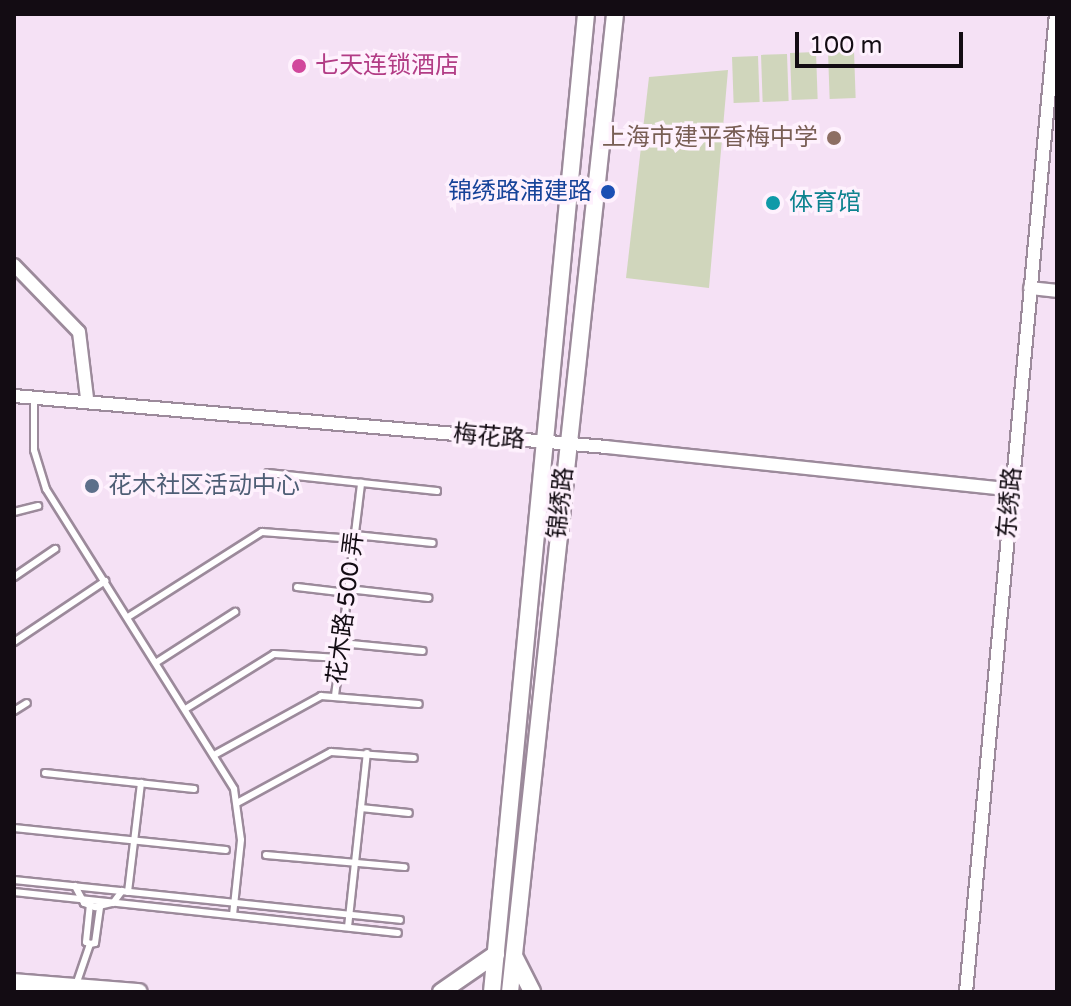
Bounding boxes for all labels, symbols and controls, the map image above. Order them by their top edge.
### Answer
scale bar [799,16,967,66]
text: 100 m [809,31,883,60]
place label: 七天连锁酒店 [315,52,459,80]
marker: 七天连锁酒店 [290,57,308,75]
place label: 上海市建平香梅中学 [602,124,818,152]
marker: 上海市建平香梅中学 [825,129,843,147]
place label: 锦绣路浦建路 [448,178,592,206]
marker: 锦绣路浦建路 [599,183,617,201]
place label: 体育馆 [789,189,861,217]
marker: 体育馆 [764,194,782,212]
street label: 梅花路 [452,420,526,454]
street label: 锦绣路 [543,466,579,540]
street label: 东绣路 [993,466,1027,540]
place label: 花木社区活动中心 [108,472,300,500]
marker: 花木社区活动中心 [83,477,101,495]
street label: 花木路 500 弄 [322,530,370,686]

